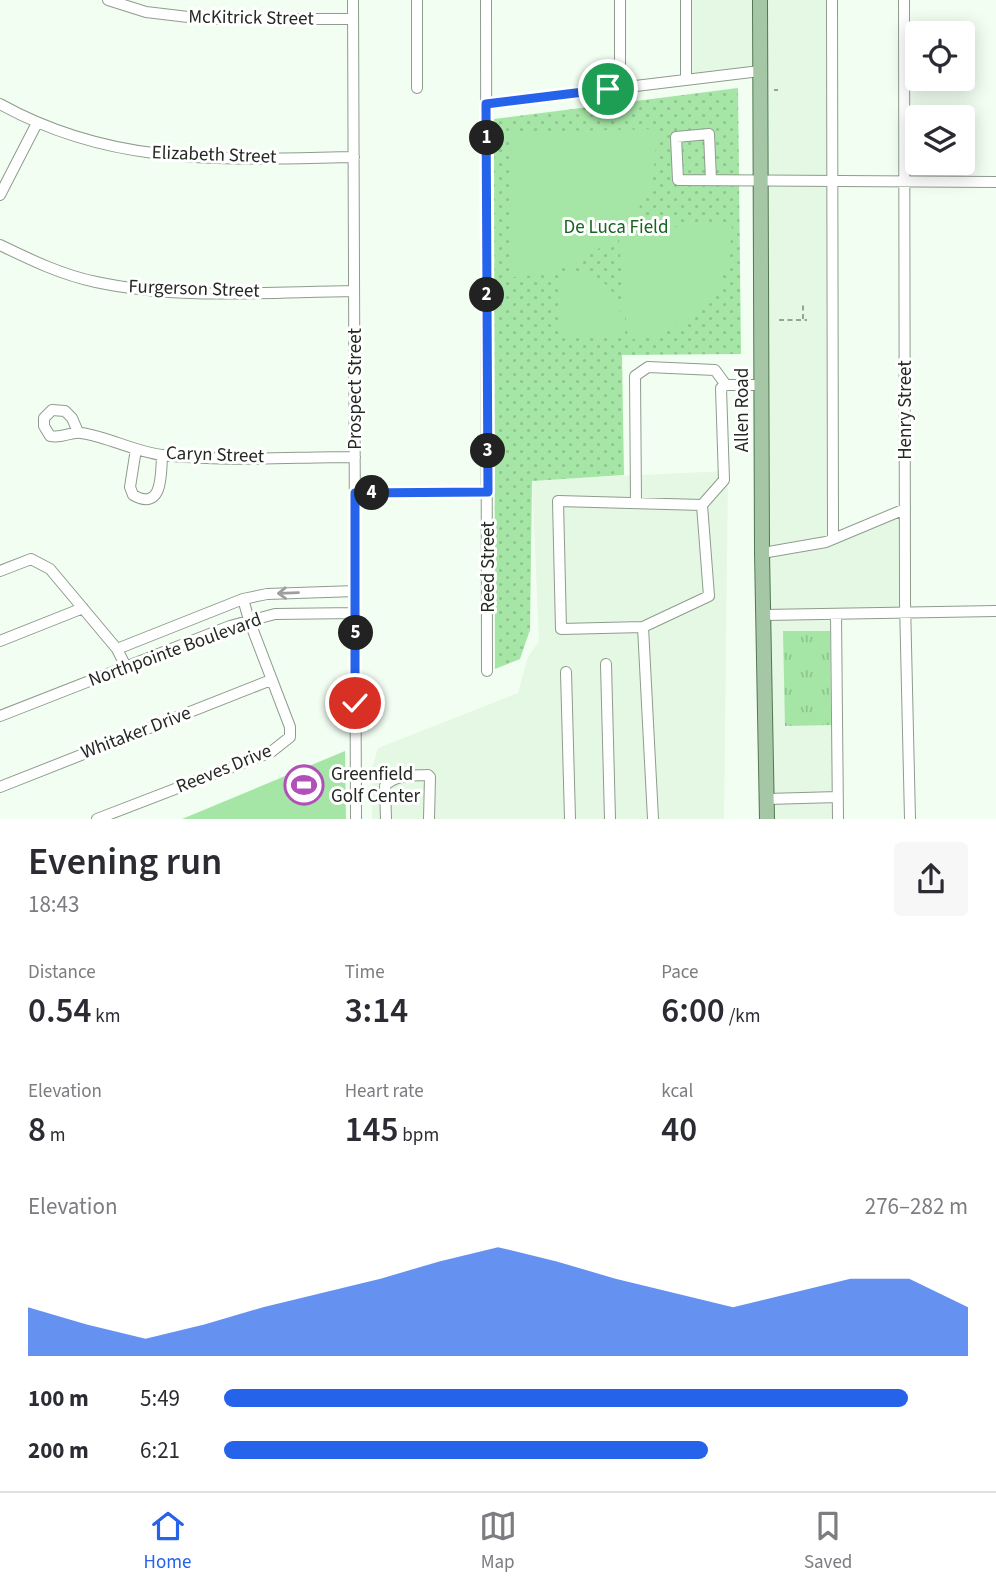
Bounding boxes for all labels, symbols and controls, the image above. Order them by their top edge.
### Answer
street label: McKitrick Street [188,3,314,33]
map controls [905,21,975,175]
button: locate [905,21,975,91]
pin [578,59,638,119]
icon: arrive [589,70,627,108]
button: layers [905,105,975,175]
pin: 1 [470,120,504,156]
text: 1 [481,124,492,151]
street label: Elizabeth Street [151,139,277,171]
park label: De Luca Field [563,214,669,241]
street label: Furgerson Street [128,273,261,305]
pin: 2 [470,278,504,312]
text: 2 [481,281,492,308]
street label: Prospect Street [342,328,369,450]
street label: Henry Street [892,360,919,460]
street label: Allen Road [729,368,756,452]
pin: 3 [470,434,505,468]
text: 3 [482,437,493,464]
street label: Caryn Street [165,440,265,470]
pin: 4 [354,476,390,510]
text: 4 [366,479,377,506]
street label: Reed Street [475,521,502,613]
one-way arrow [276,586,299,600]
street label: Northpointe Boulevard [85,606,265,694]
pin: 5 [338,616,374,650]
text: 5 [350,619,361,646]
pin [325,673,385,733]
icon: check [336,684,374,722]
street label: Whitaker Drive [77,700,195,766]
street label: Reeves Drive [172,738,276,800]
place label: Greenfield Golf Center [331,761,420,810]
sports icon: Greenfield Golf Center [283,764,325,806]
text: Evening run [28,835,222,889]
button: share [894,842,968,916]
text: 18:43 [28,888,79,921]
text: Distance [28,959,96,986]
text: Time [345,959,385,986]
text: Pace [661,959,699,986]
text: 0.54 [28,986,92,1036]
text: 3:14 [345,986,408,1036]
text: 6:00 [661,986,725,1036]
text: km [92,1003,120,1030]
text: /km [725,1003,760,1030]
text: Elevation [28,1078,102,1105]
text: Heart rate [345,1078,424,1105]
text: kcal [661,1078,693,1105]
text: 8 [28,1105,46,1155]
text: 145 [345,1105,399,1155]
text: 40 [661,1105,697,1155]
text: m [46,1122,66,1149]
text: bpm [399,1122,439,1149]
text: Elevation [28,1190,118,1223]
text: 276–282 m [865,1190,968,1223]
text: 100 m [28,1382,89,1415]
text: 5:49 [140,1382,180,1415]
text: 200 m [28,1434,89,1467]
text: 6:21 [140,1434,180,1467]
tab: Home [144,1507,191,1576]
tab: Map [479,1507,517,1576]
tab: Saved [804,1507,852,1576]

